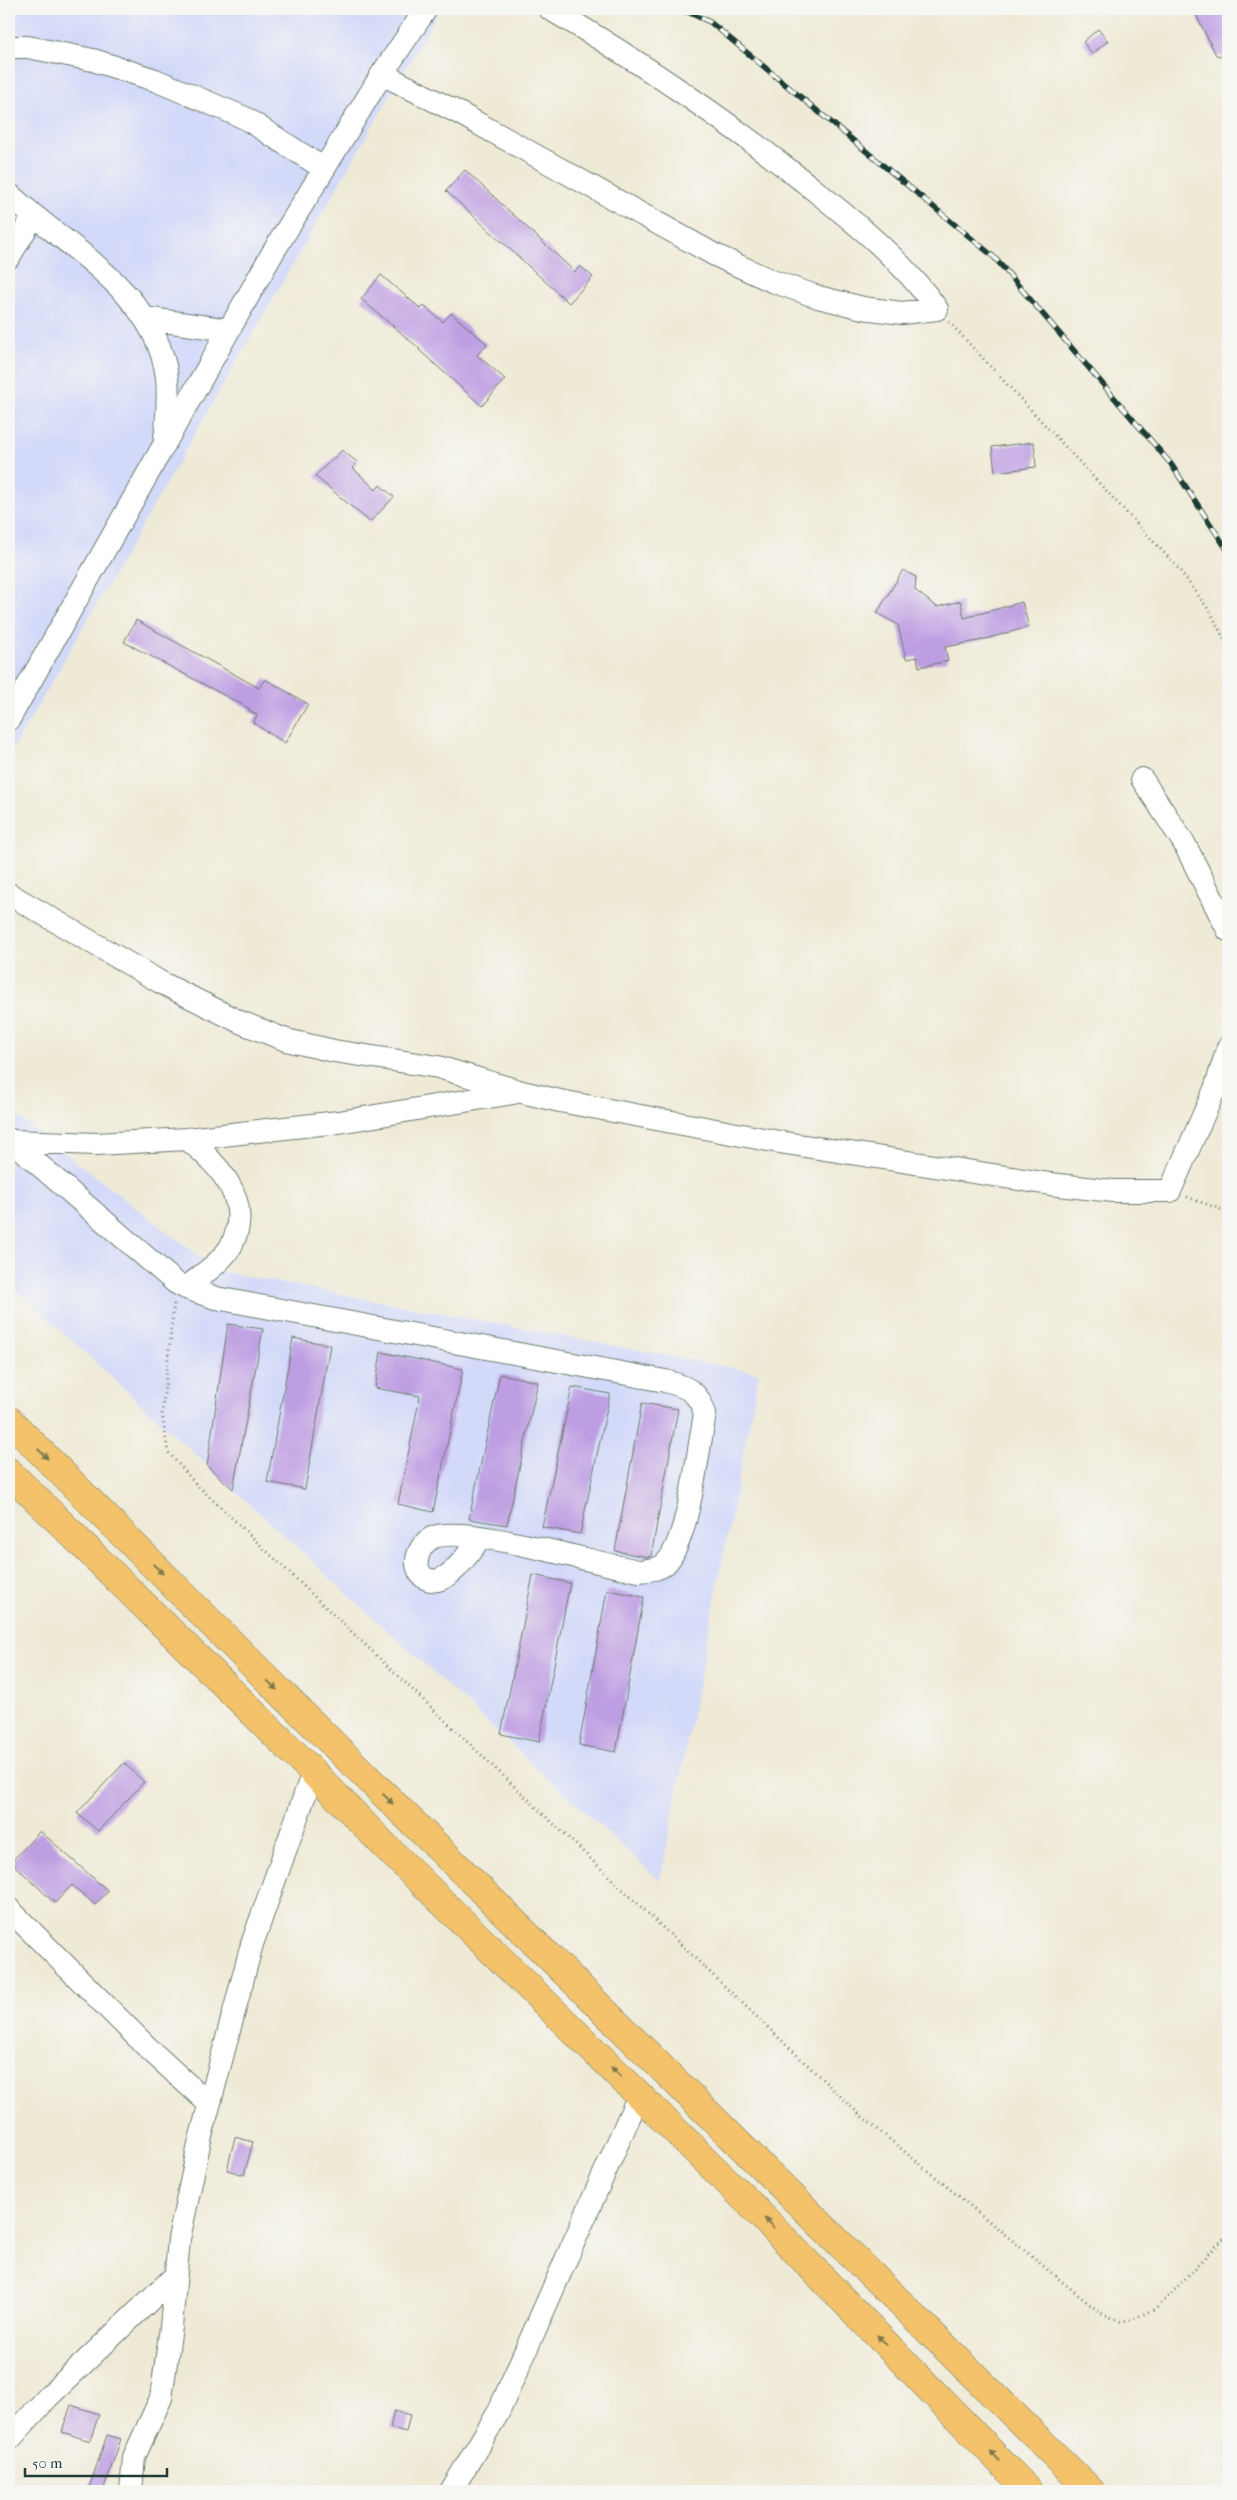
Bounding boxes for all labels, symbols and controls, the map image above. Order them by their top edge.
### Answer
one-way arrow [37,1448,49,1460]
one-way arrow [151,1563,163,1575]
one-way arrow [266,1678,278,1690]
one-way arrow [382,1792,394,1804]
one-way arrow [610,2066,622,2078]
one-way arrow [763,2218,775,2230]
one-way arrow [876,2334,888,2346]
scale bar [25,2445,168,2477]
one-way arrow [989,2451,1001,2463]
text: 50 m [32,2454,63,2472]

